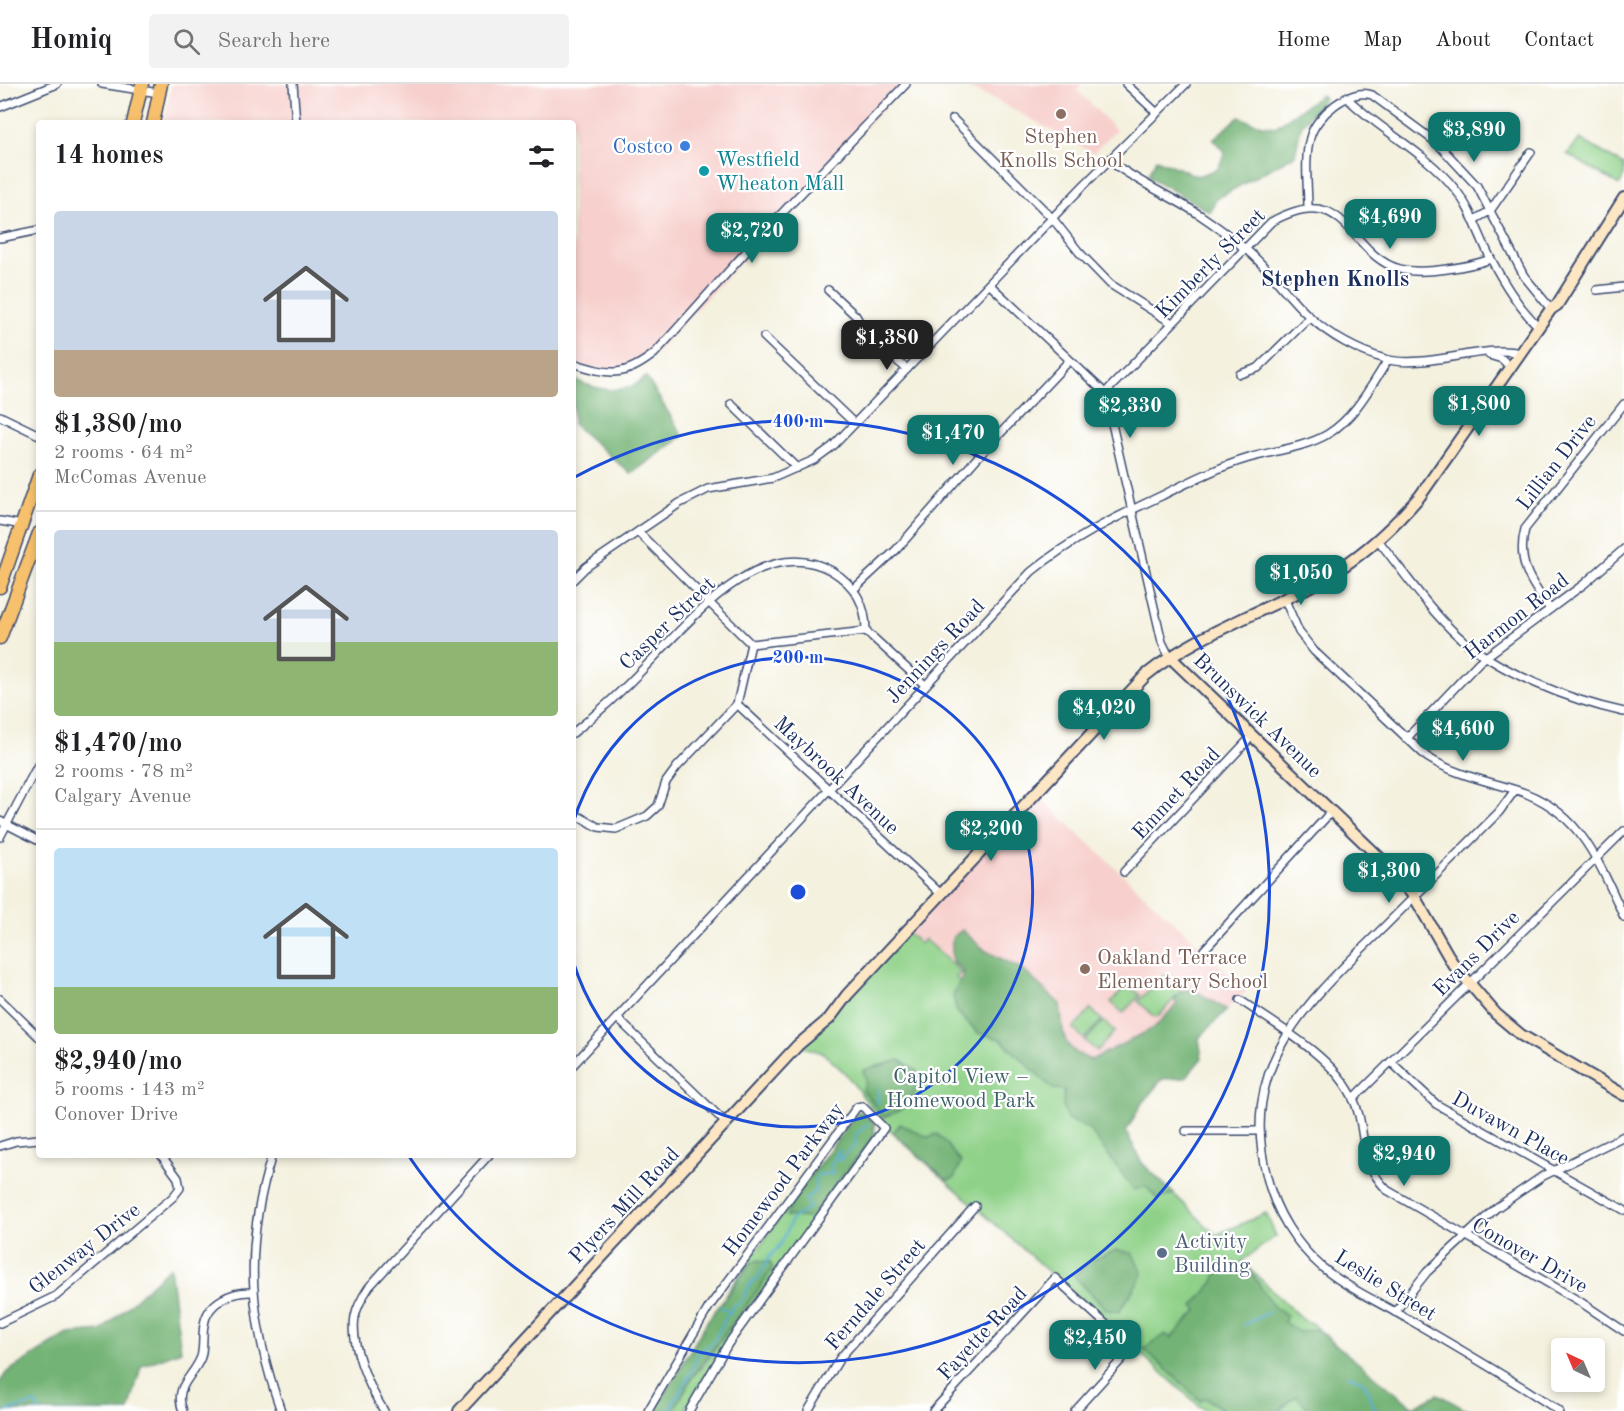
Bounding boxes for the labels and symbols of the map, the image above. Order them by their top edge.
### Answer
marker: Stephen Knolls School [1054,107,1068,121]
pin: $3,890 [1425,112,1523,163]
place label: Stephen Knolls School [999,127,1123,172]
place label: Costco [612,137,673,158]
marker: Costco [678,139,692,153]
place label: Westfield Wheaton Mall [716,150,845,195]
marker: Westfield Wheaton Mall [697,164,711,178]
pin: $4,690 [1341,199,1439,250]
street label: Kimberly Street [1152,205,1270,323]
pin: $2,720 [703,213,801,264]
district label: Stephen Knolls [1261,269,1409,291]
pin: $1,380 [838,320,936,371]
pin: $1,800 [1430,386,1528,437]
pin: $2,330 [1081,388,1179,439]
street label: Lillian Drive [1514,411,1601,515]
text: 400 m [773,413,823,431]
pin: $1,470 [904,415,1002,466]
pin: $1,050 [1252,555,1350,606]
street label: Harmon Road [1461,570,1573,664]
street label: Casper Street [616,573,720,675]
street label: Jennings Road [883,596,989,708]
text: 200 m [773,649,823,667]
street label: Brunswick Avenue [1189,650,1325,782]
pin: $4,020 [1055,690,1153,741]
pin: $4,600 [1414,711,1512,762]
street label: Maybrook Avenue [769,713,903,839]
street label: Emmet Road [1129,744,1225,844]
pin: $2,200 [942,811,1040,862]
pin: $1,300 [1340,853,1438,904]
centre of rings [788,882,808,902]
street label: Evans Drive [1430,907,1524,1001]
place label: Oakland Terrace Elementary School [1097,948,1268,993]
marker: Oakland Terrace Elementary School [1078,962,1092,976]
park label: Capitol View – Homewood Park [886,1067,1036,1112]
street label: Duvawn Place [1448,1088,1572,1170]
street label: Homewood Parkway [720,1099,849,1261]
pin: $2,940 [1355,1136,1453,1187]
street label: Plyers Mill Road [566,1144,684,1268]
street label: Glenway Drive [25,1199,145,1299]
street label: Conover Drive [1468,1215,1591,1298]
place label: Activity Building [1174,1232,1251,1277]
street label: Ferndale Street [822,1235,930,1355]
marker: Activity Building [1155,1246,1169,1260]
street label: Leslie Street [1331,1247,1440,1326]
street label: Fayette Road [935,1283,1032,1385]
pin: $2,450 [1046,1320,1144,1371]
north arrow [1551,1338,1605,1392]

